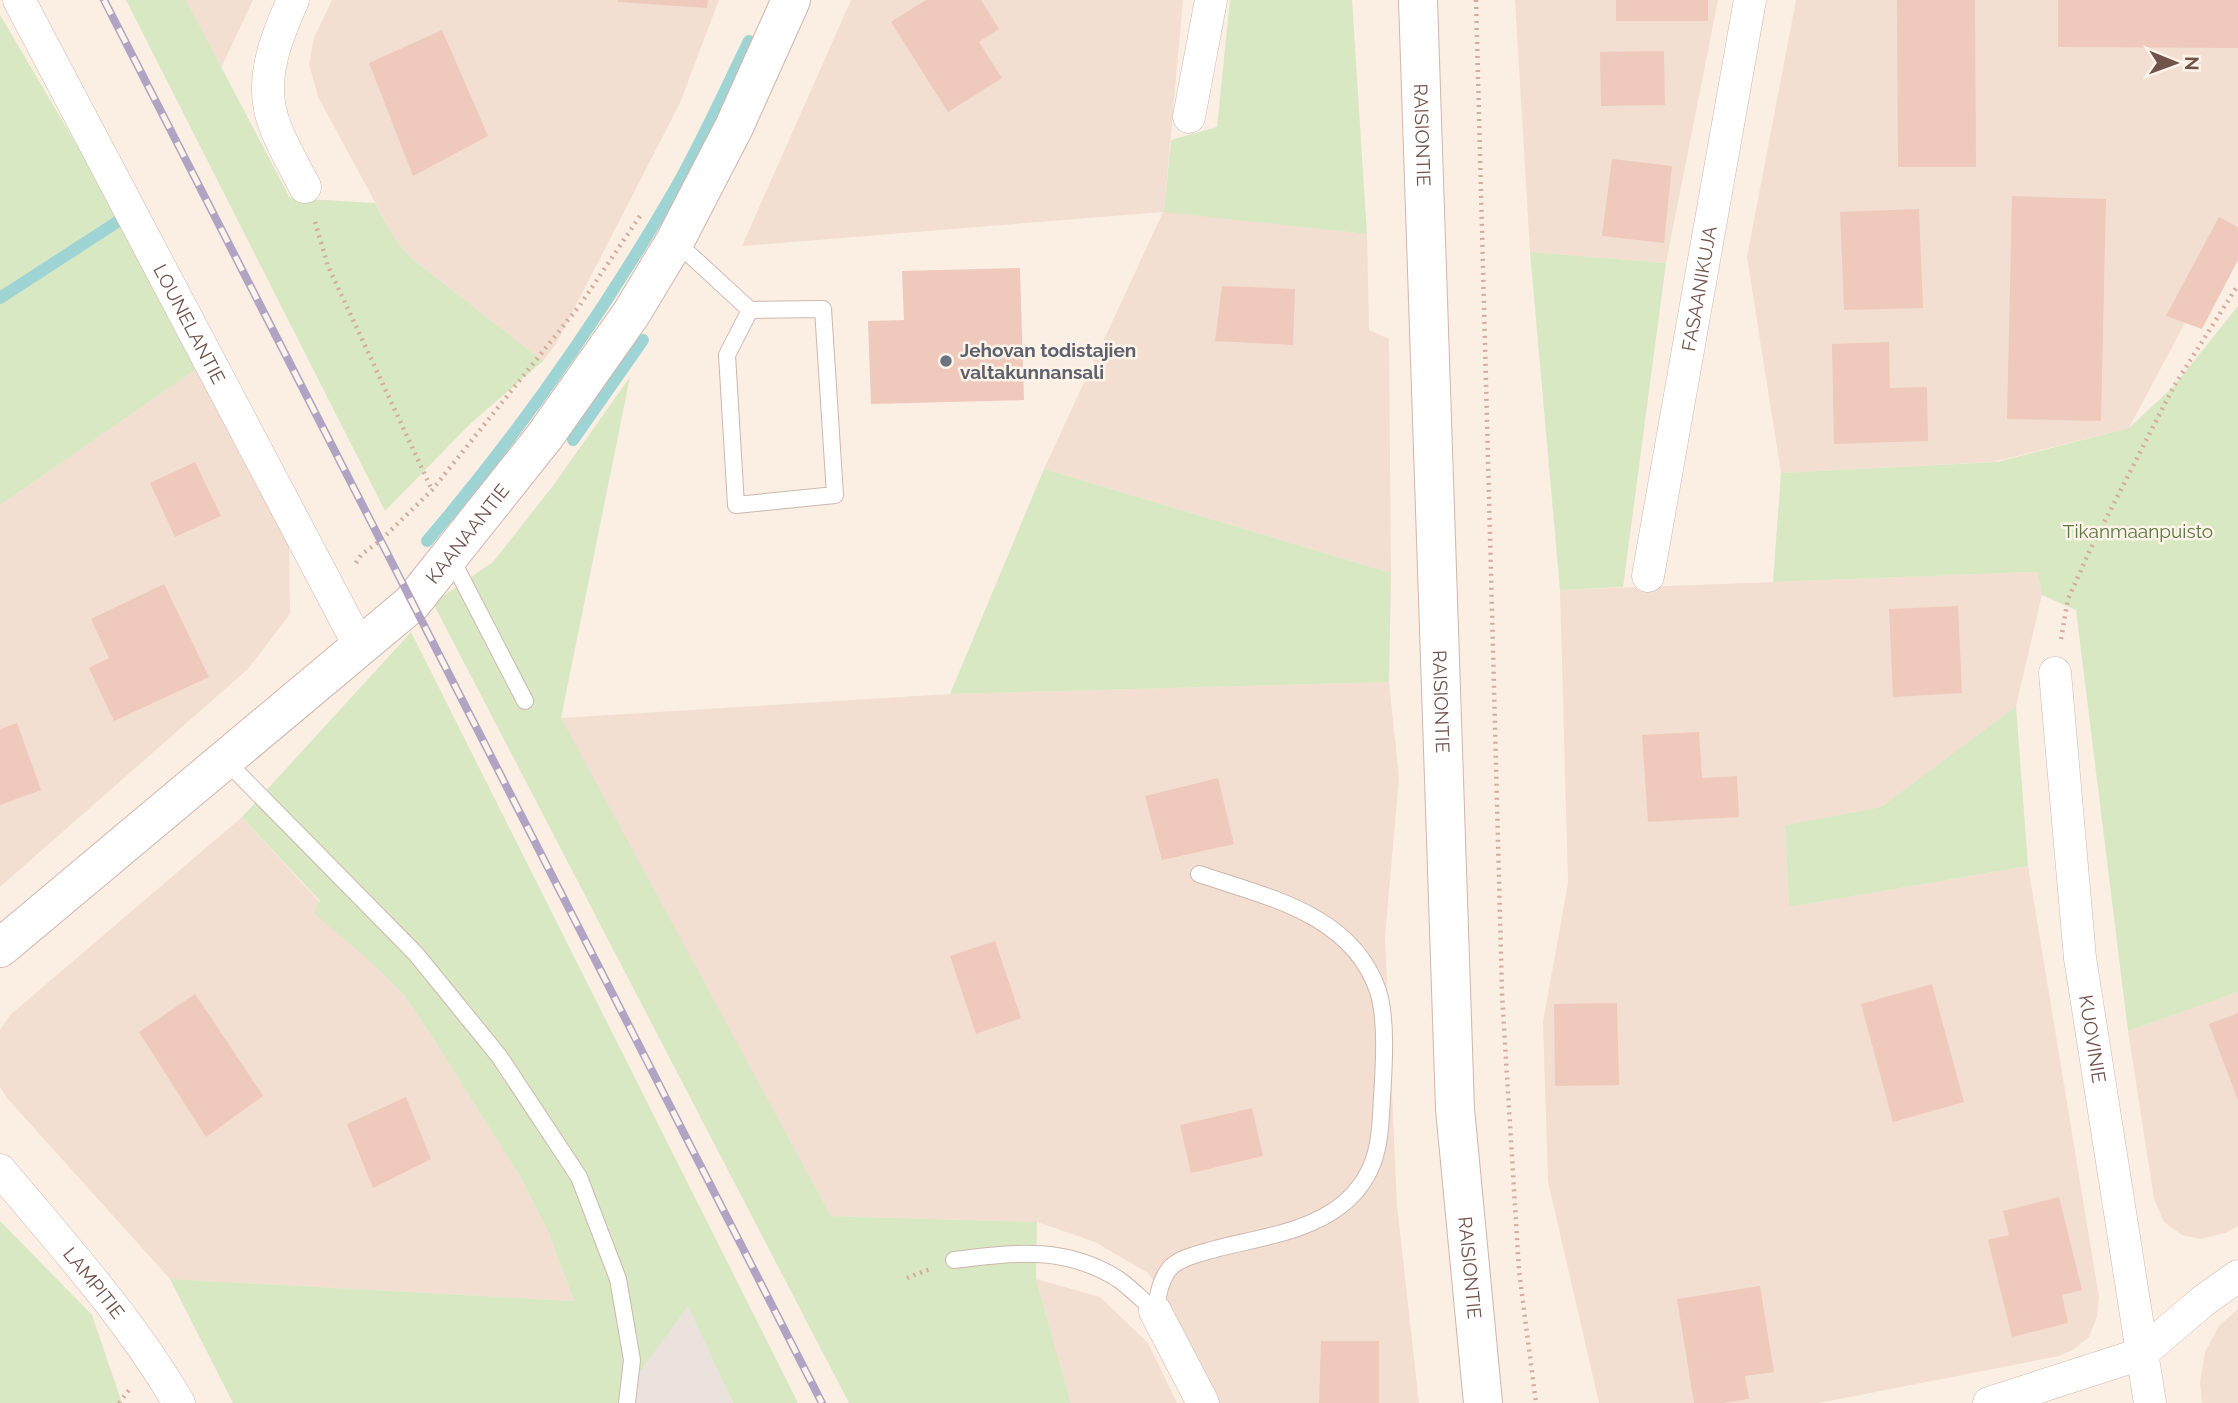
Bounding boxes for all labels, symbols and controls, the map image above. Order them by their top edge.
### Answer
north arrow [2140,28,2210,98]
text: N [2181,56,2203,71]
street label: RAISIONTIE [1410,83,1435,187]
street label: FASAANIKUJA [1677,224,1721,353]
street label: LOUNELANTIE [149,260,230,387]
place label: Jehovan todistajien valtakunnansali [960,339,1136,383]
marker: Jehovan todistajien valtakunnansali [938,353,954,369]
street label: KAANAANTIE [421,480,513,588]
park label: Tikanmaanpuisto [2063,520,2213,542]
street label: RAISIONTIE [1429,650,1454,753]
street label: KUOVINIE [2075,993,2111,1085]
street label: RAISIONTIE [1454,1215,1486,1320]
street label: LAMPITIE [59,1243,129,1323]

